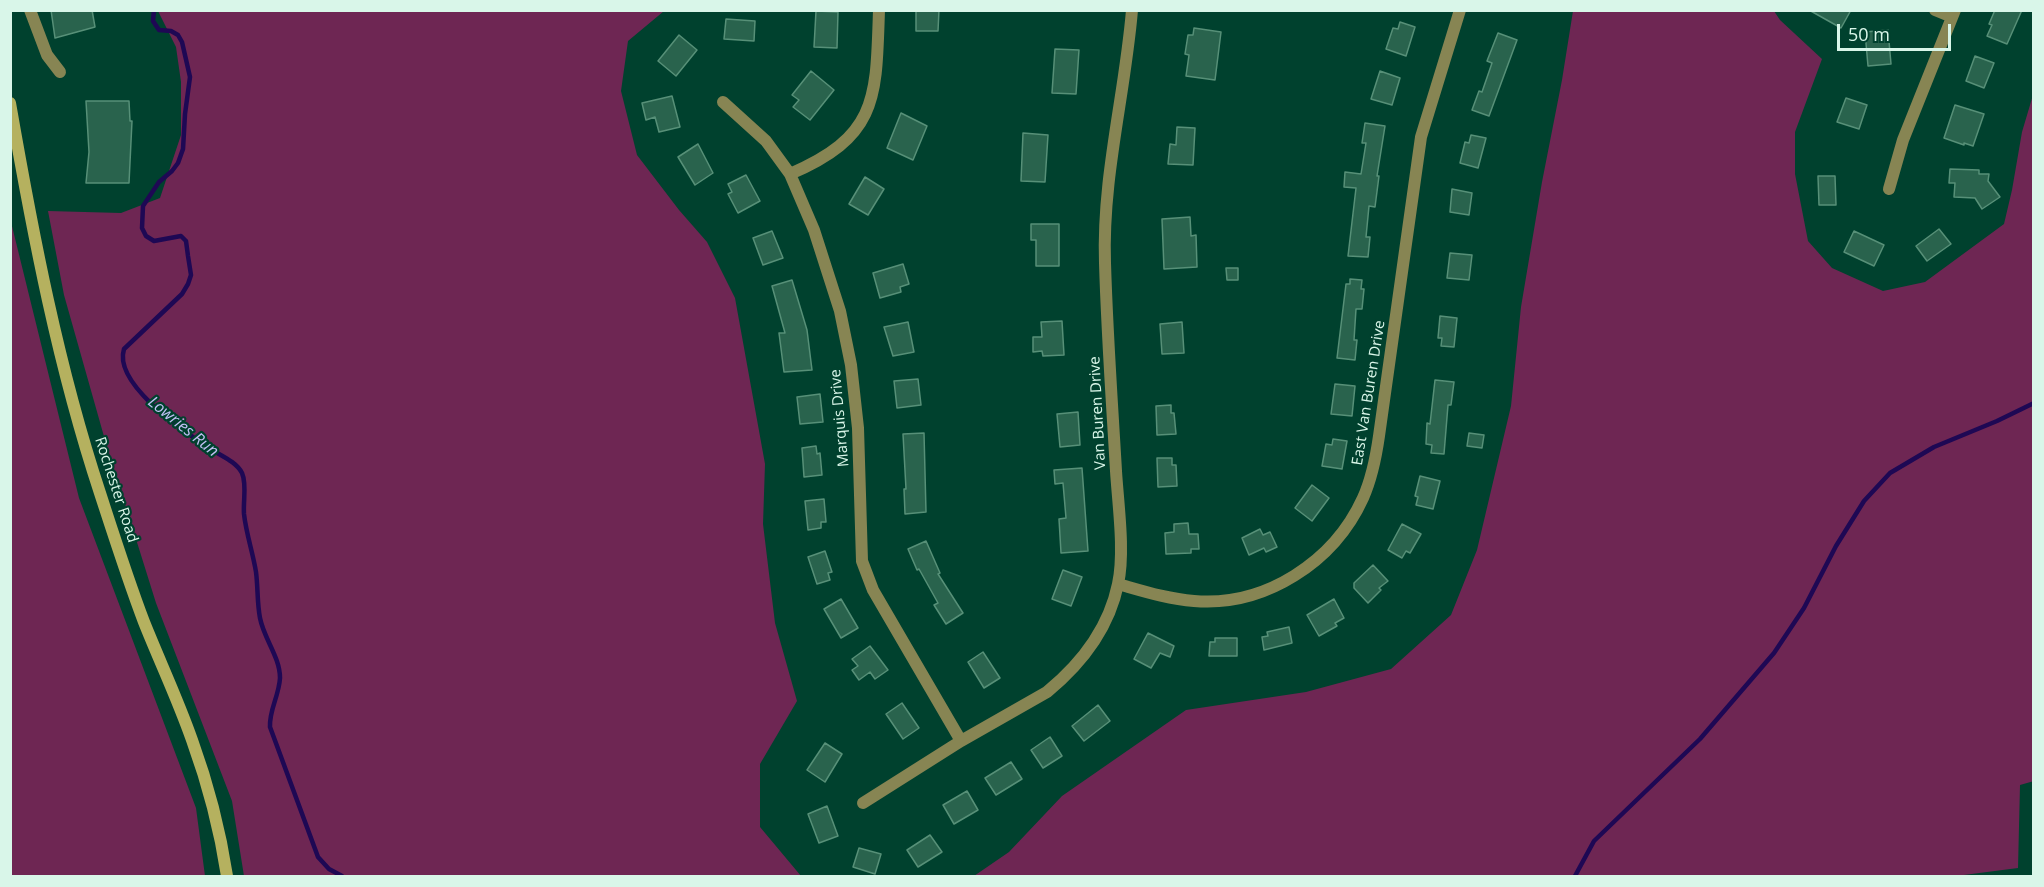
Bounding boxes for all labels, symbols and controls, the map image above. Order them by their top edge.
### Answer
scale bar [1840,12,1954,50]
text: 50 m [1848,22,1890,46]
street label: East Van Buren Drive [1349,319,1389,467]
street label: Van Buren Drive [1086,356,1110,470]
street label: Marquis Drive [827,368,853,468]
water label: Lowries Run [144,393,222,461]
street label: Rochester Road [90,435,142,545]

